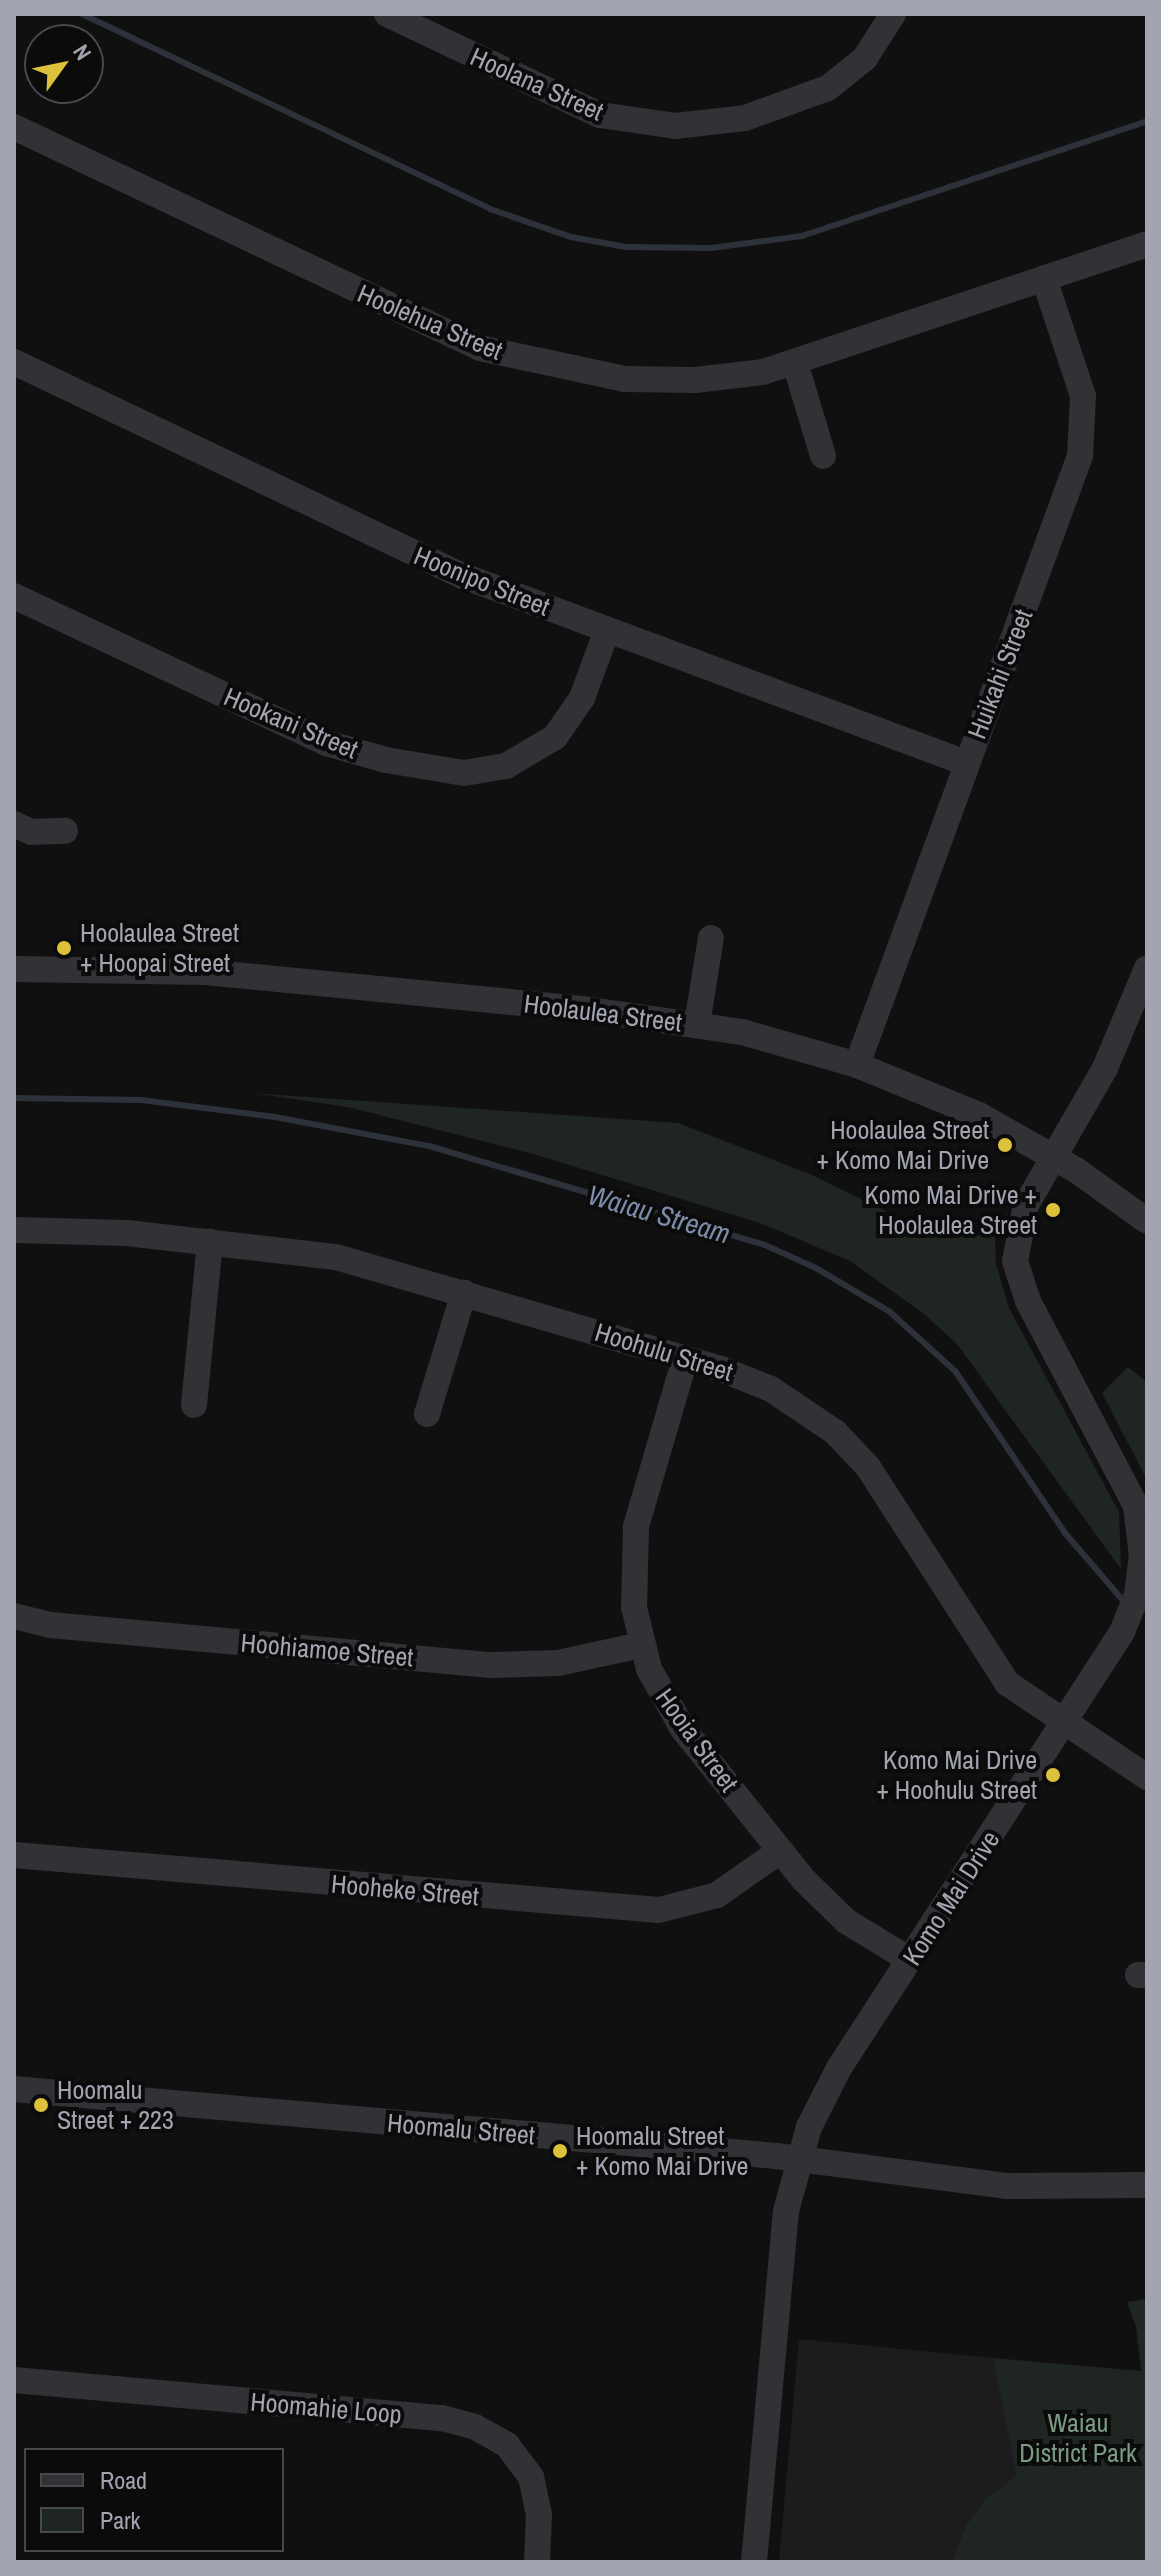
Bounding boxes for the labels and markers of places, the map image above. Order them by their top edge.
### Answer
place label: Hoolaulea Street + Hoopai Street [80,917,239,978]
marker: Hoolaulea Street + Hoopai Street [55,939,73,957]
place label: Hoolaulea Street + Komo Mai Drive [817,1114,989,1176]
marker: Hoolaulea Street + Komo Mai Drive [996,1136,1014,1154]
place label: Komo Mai Drive + Hoolaulea Street [865,1179,1037,1240]
marker: Komo Mai Drive + Hoolaulea Street [1044,1201,1062,1219]
place label: Komo Mai Drive + Hoohulu Street [876,1744,1037,1806]
marker: Komo Mai Drive + Hoohulu Street [1044,1766,1062,1784]
place label: Hoomalu Street + 223 [57,2074,174,2136]
marker: Hoomalu Street + 223 [32,2096,50,2114]
place label: Hoomalu Street + Komo Mai Drive [576,2120,748,2182]
marker: Hoomalu Street + Komo Mai Drive [551,2142,569,2160]

